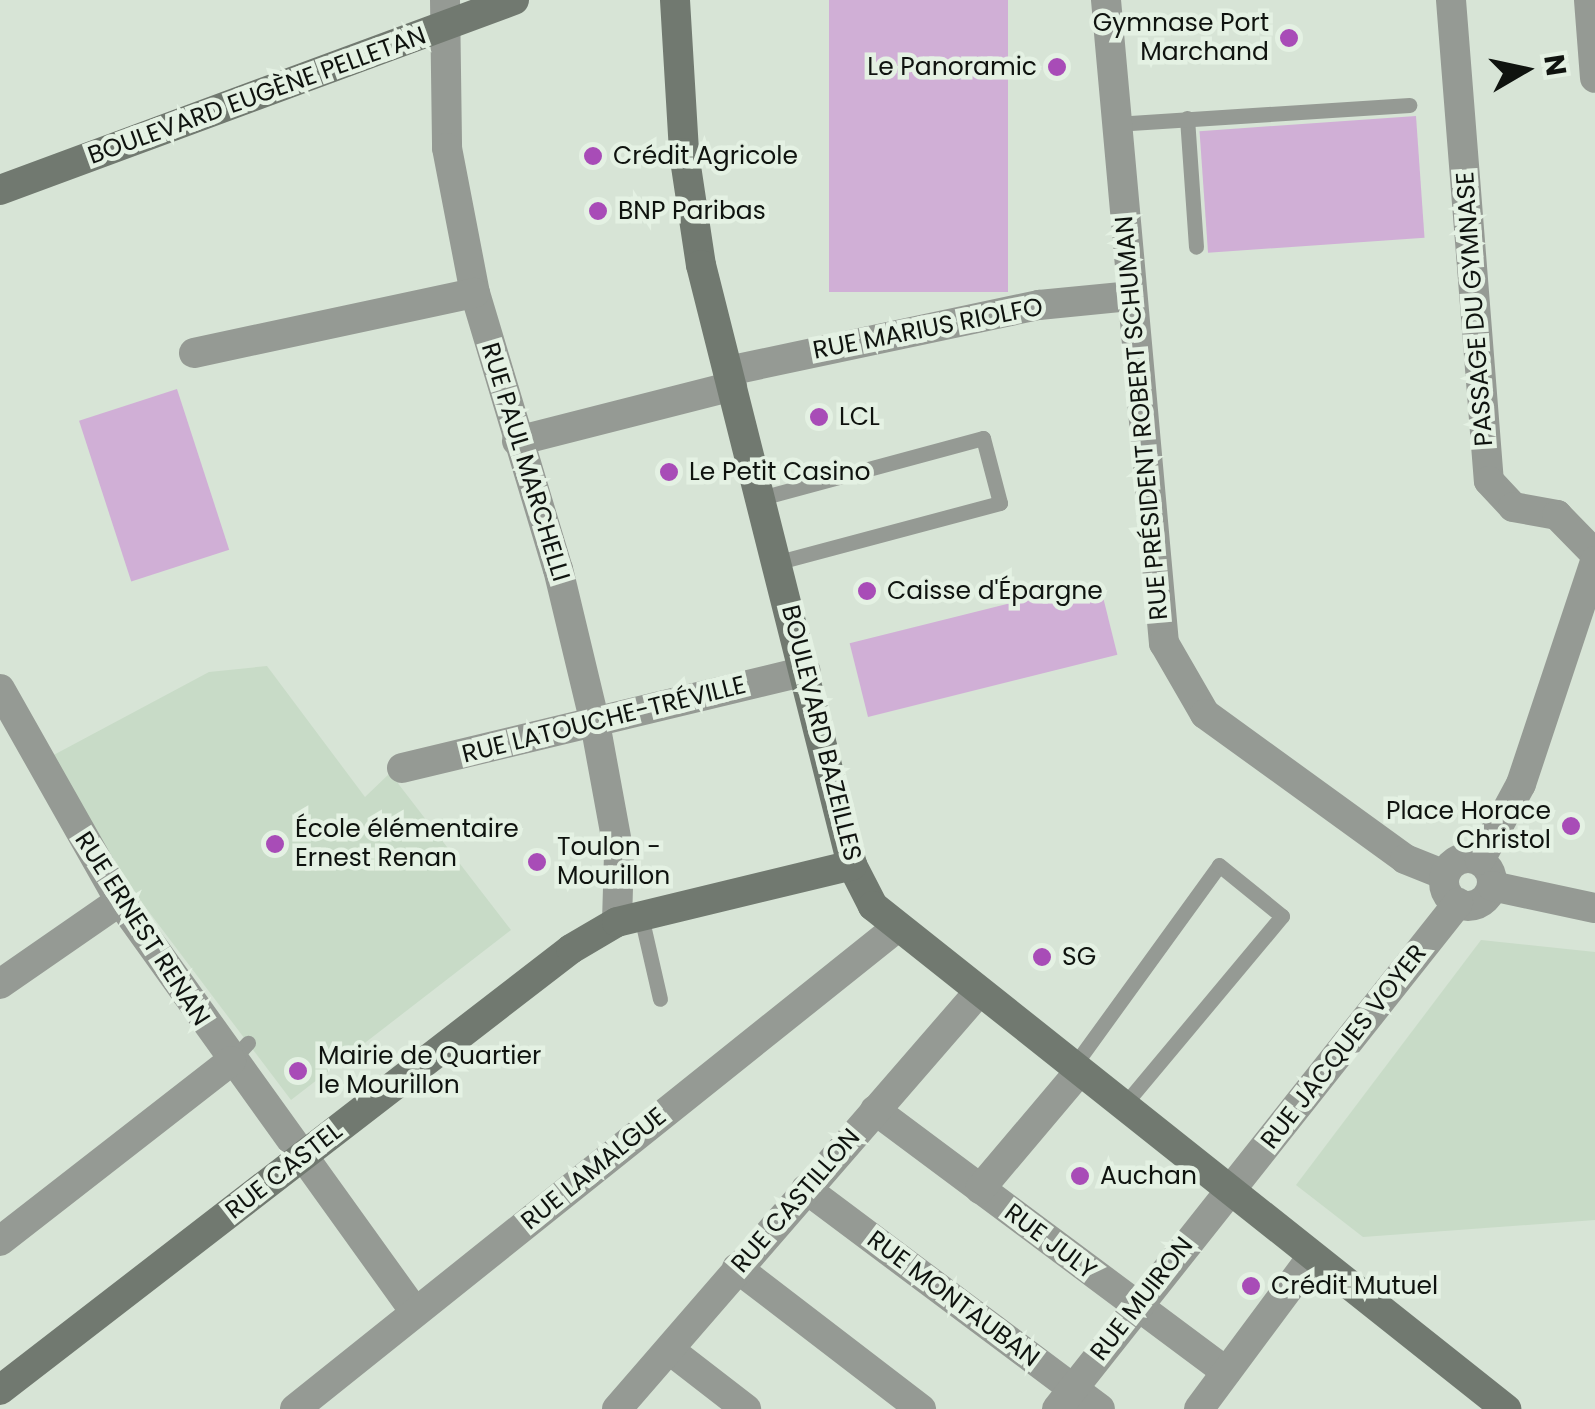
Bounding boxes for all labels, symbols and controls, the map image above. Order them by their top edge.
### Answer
place label: Gymnase Port Marchand [1093,9,1269,68]
north arrow [1475,20,1575,120]
street label: BOULEVARD EUGÈNE PELLETAN [84,21,430,171]
marker: Gymnase Port Marchand [1278,27,1300,49]
place label: Le Panoramic [867,52,1037,82]
text: N [1534,52,1576,79]
marker: Le Panoramic [1046,56,1068,78]
place label: Crédit Agricole [613,141,798,171]
marker: Crédit Agricole [582,145,604,167]
street label: PASSAGE DU GYMNASE [1450,171,1500,447]
place label: BNP Paribas [618,196,766,226]
marker: BNP Paribas [587,200,609,222]
street label: RUE PRÉSIDENT ROBERT SCHUMAN [1109,215,1175,621]
street label: RUE MARIUS RIOLFO [810,292,1046,366]
street label: RUE PAUL MARCHELLI [474,339,576,585]
place label: LCL [839,402,880,432]
marker: LCL [808,406,830,428]
place label: Le Petit Casino [689,457,870,487]
marker: Le Petit Casino [658,461,680,483]
place label: Caisse d'Épargne [887,576,1103,606]
marker: Caisse d'Épargne [856,580,878,602]
street label: BOULEVARD BAZEILLES [775,602,867,864]
street label: RUE LATOUCHE-TRÉVILLE [459,670,749,770]
place label: Place Horace Christol [1386,797,1551,856]
place label: École élémentaire Ernest Renan [295,815,519,874]
marker: Place Horace Christol [1560,815,1582,837]
street label: RUE ERNEST RENAN [68,827,216,1031]
marker: École élémentaire Ernest Renan [264,833,286,855]
place label: Toulon - Mourillon [557,833,670,892]
marker: Toulon - Mourillon [526,851,548,873]
street label: RUE JACQUES VOYER [1255,939,1433,1155]
place label: SG [1062,942,1096,972]
marker: SG [1031,946,1053,968]
place label: Mairie de Quartier le Mourillon [318,1042,541,1101]
marker: Mairie de Quartier le Mourillon [287,1060,309,1082]
street label: RUE LAMALGUE [516,1101,672,1237]
street label: RUE CASTEL [220,1116,348,1226]
street label: RUE CASTILLON [725,1123,867,1279]
place label: Auchan [1100,1161,1197,1191]
marker: Auchan [1069,1165,1091,1187]
street label: RUE JULY [998,1198,1102,1286]
street label: RUE MONTAUBAN [861,1225,1045,1373]
street label: RUE MUIRON [1084,1231,1200,1367]
place label: Crédit Mutuel [1271,1271,1438,1301]
marker: Crédit Mutuel [1240,1275,1262,1297]

